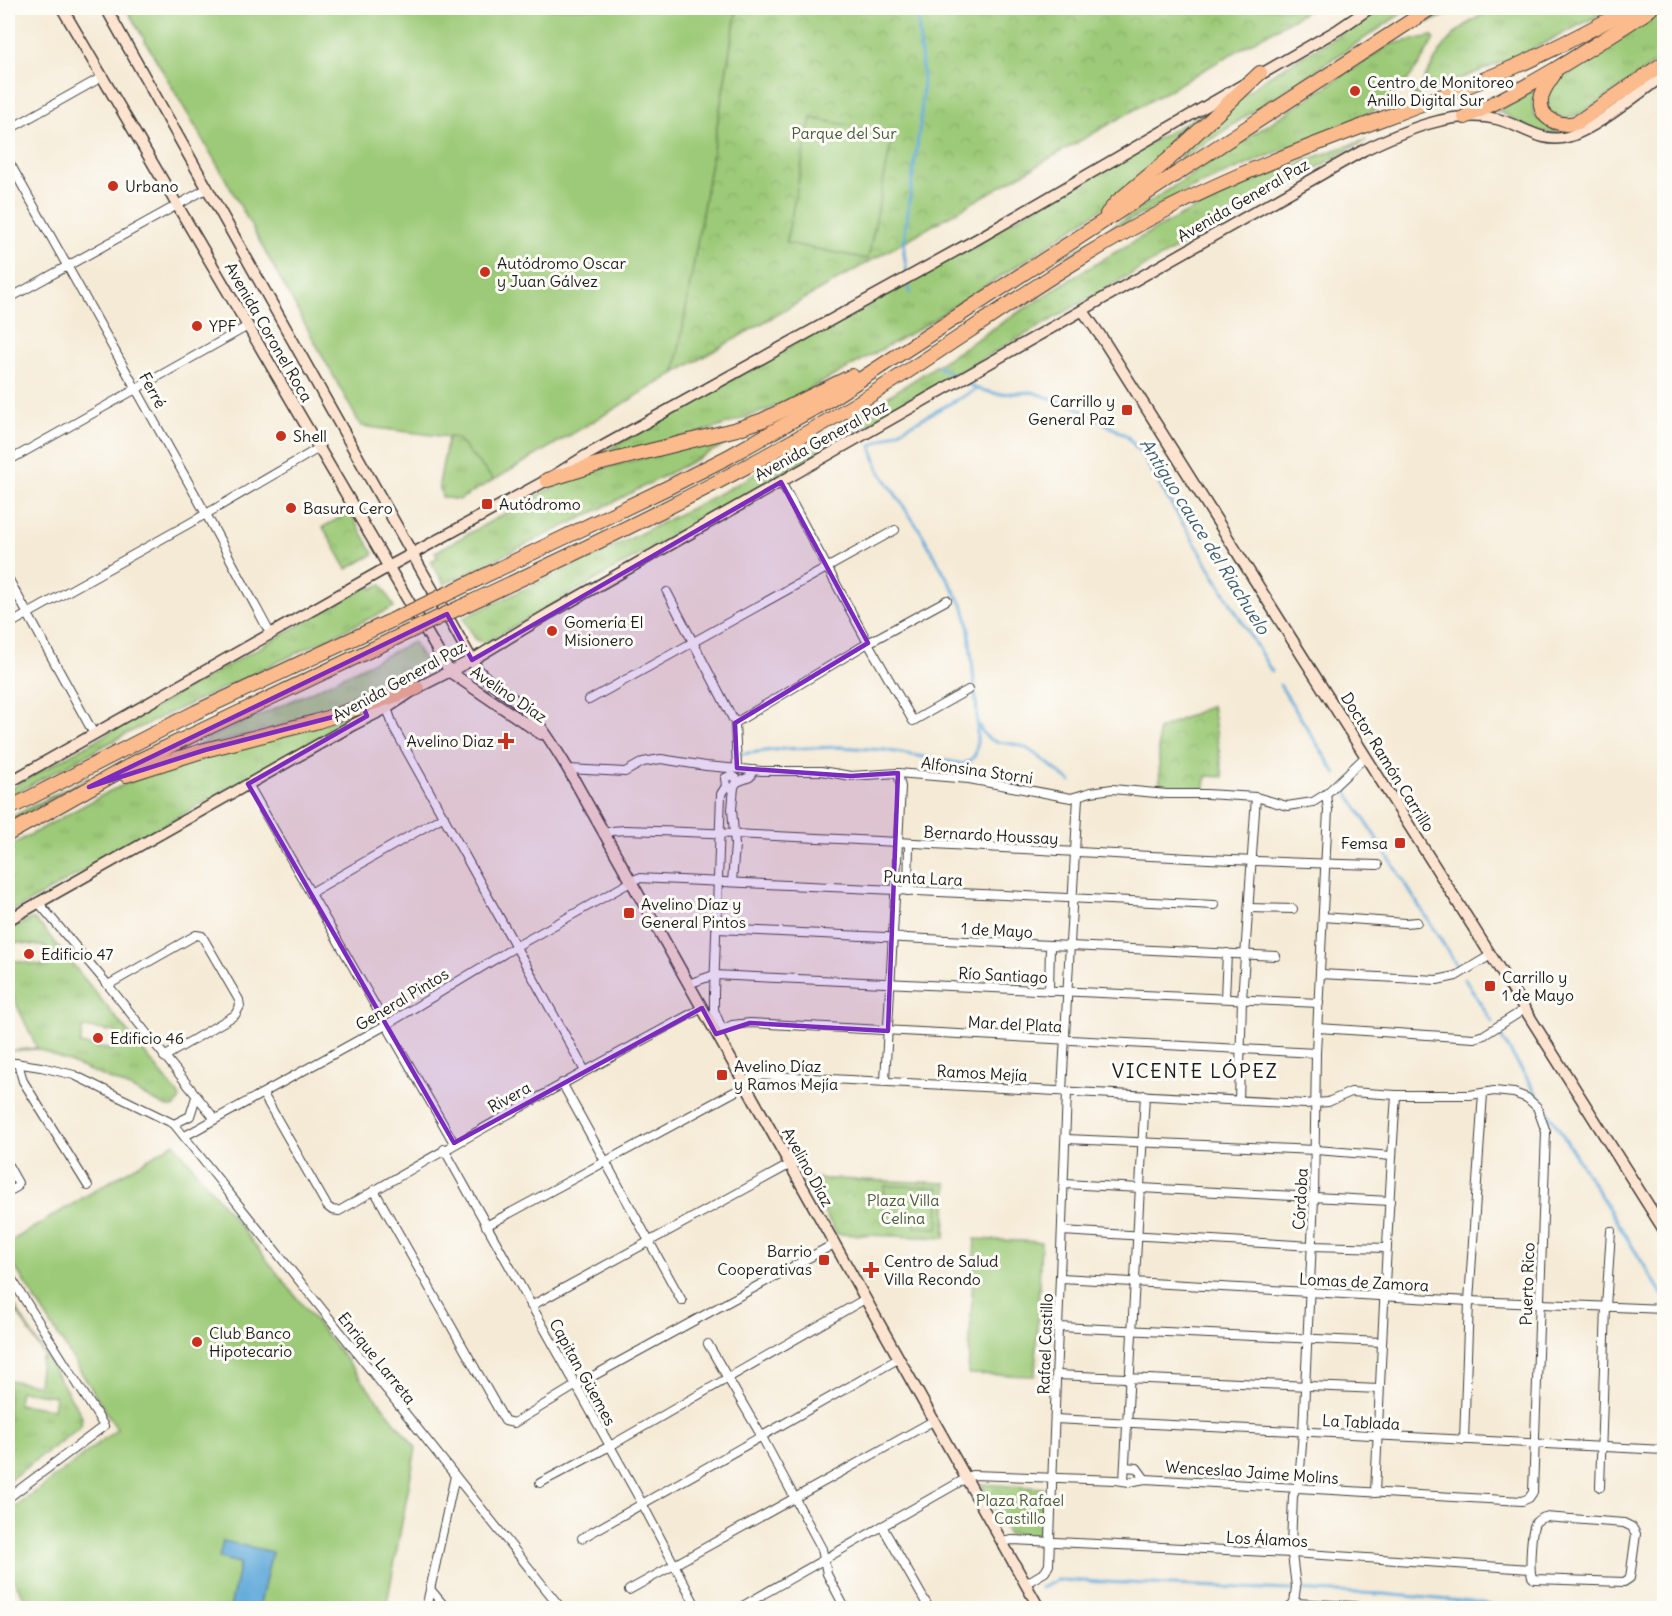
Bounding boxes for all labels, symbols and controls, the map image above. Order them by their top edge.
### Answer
place label: Centro de Monitoreo Anillo Digital Sur [1367,72,1514,110]
marker: Centro de Monitoreo Anillo Digital Sur [1348,84,1362,98]
park label: Parque del Sur [791,123,897,143]
street label: Avenida General Paz [1174,154,1313,246]
place label: Urbano [125,176,179,196]
marker: Urbano [106,179,120,193]
place label: Autódromo Oscar y Juan Gálvez [497,253,626,291]
street label: Avenida Coronel Roca [221,259,317,405]
marker: Autódromo Oscar y Juan Gálvez [478,265,492,279]
place label: YPF [209,316,237,336]
marker: YPF [190,319,204,333]
street label: Ferré [135,369,171,411]
place label: Carrillo y General Paz [1028,391,1115,429]
street label: Avenida General Paz [751,395,891,485]
marker: Carrillo y General Paz [1120,403,1134,417]
place label: Shell [293,426,327,446]
marker: Shell [274,429,288,443]
water label: Antiguo cauce del Riachuelo [1135,434,1275,639]
place label: Autódromo [499,494,581,514]
marker: Autódromo [480,497,494,511]
place label: Basura Cero [303,498,393,518]
marker: Basura Cero [284,501,298,515]
place label: Gomería El Misionero [564,612,643,650]
marker: Gomería El Misionero [545,624,559,638]
street label: Avenida General Paz [329,636,469,726]
street label: Avelino Díaz [467,661,551,727]
street label: Doctor Ramón Carrillo [1337,688,1439,836]
place label: Avelino Diaz [406,731,494,751]
marker: Avelino Diaz [499,734,513,748]
street label: Alfonsina Storni [920,752,1034,788]
street label: Bernardo Houssay [923,821,1059,849]
place label: Femsa [1341,833,1388,853]
marker: Femsa [1393,836,1407,850]
street label: Punta Lara [883,866,963,890]
place label: Avelino Díaz y General Pintos [641,894,746,932]
marker: Avelino Díaz y General Pintos [622,906,636,920]
street label: 1 de Mayo [961,918,1033,942]
place label: Edificio 47 [41,944,114,964]
marker: Edificio 47 [22,947,36,961]
street label: General Pintos [352,963,452,1035]
street label: Río Santiago [958,963,1048,987]
place label: Carrillo y 1 de Mayo [1502,967,1574,1005]
marker: Carrillo y 1 de Mayo [1483,979,1497,993]
street label: Mar del Plata [967,1012,1063,1036]
place label: Edificio 46 [110,1028,184,1048]
marker: Edificio 46 [91,1031,105,1045]
place label: Avelino Díaz y Ramos Mejía [734,1056,838,1094]
district label: VICENTE LÓPEZ [1112,1058,1278,1083]
street label: Ramos Mejía [936,1061,1028,1085]
marker: Avelino Díaz y Ramos Mejía [715,1068,729,1082]
street label: Rivera [484,1077,534,1117]
street label: Avelino Díaz [778,1124,838,1210]
street label: Córdoba [1288,1167,1312,1231]
park label: Plaza Villa Celina [867,1190,939,1228]
place label: Barrio Cooperativas [717,1241,812,1279]
street label: Puerto Rico [1516,1242,1538,1326]
place label: Centro de Salud Villa Recondo [884,1251,999,1289]
marker: Barrio Cooperativas [817,1253,831,1267]
marker: Centro de Salud Villa Recondo [862,1261,880,1279]
street label: Lomas de Zamora [1299,1269,1429,1295]
street label: Rafael Castillo [1033,1293,1057,1395]
street label: Enrique Larreta [334,1308,420,1408]
street label: Capitan Güemes [545,1315,621,1429]
place label: Club Banco Hipotecario [209,1323,292,1361]
marker: Club Banco Hipotecario [190,1335,204,1349]
street label: La Tablada [1322,1410,1400,1434]
street label: Wenceslao Jaime Molins [1165,1456,1339,1488]
park label: Plaza Rafael Castillo [976,1490,1064,1528]
street label: Los Álamos [1226,1527,1308,1551]

